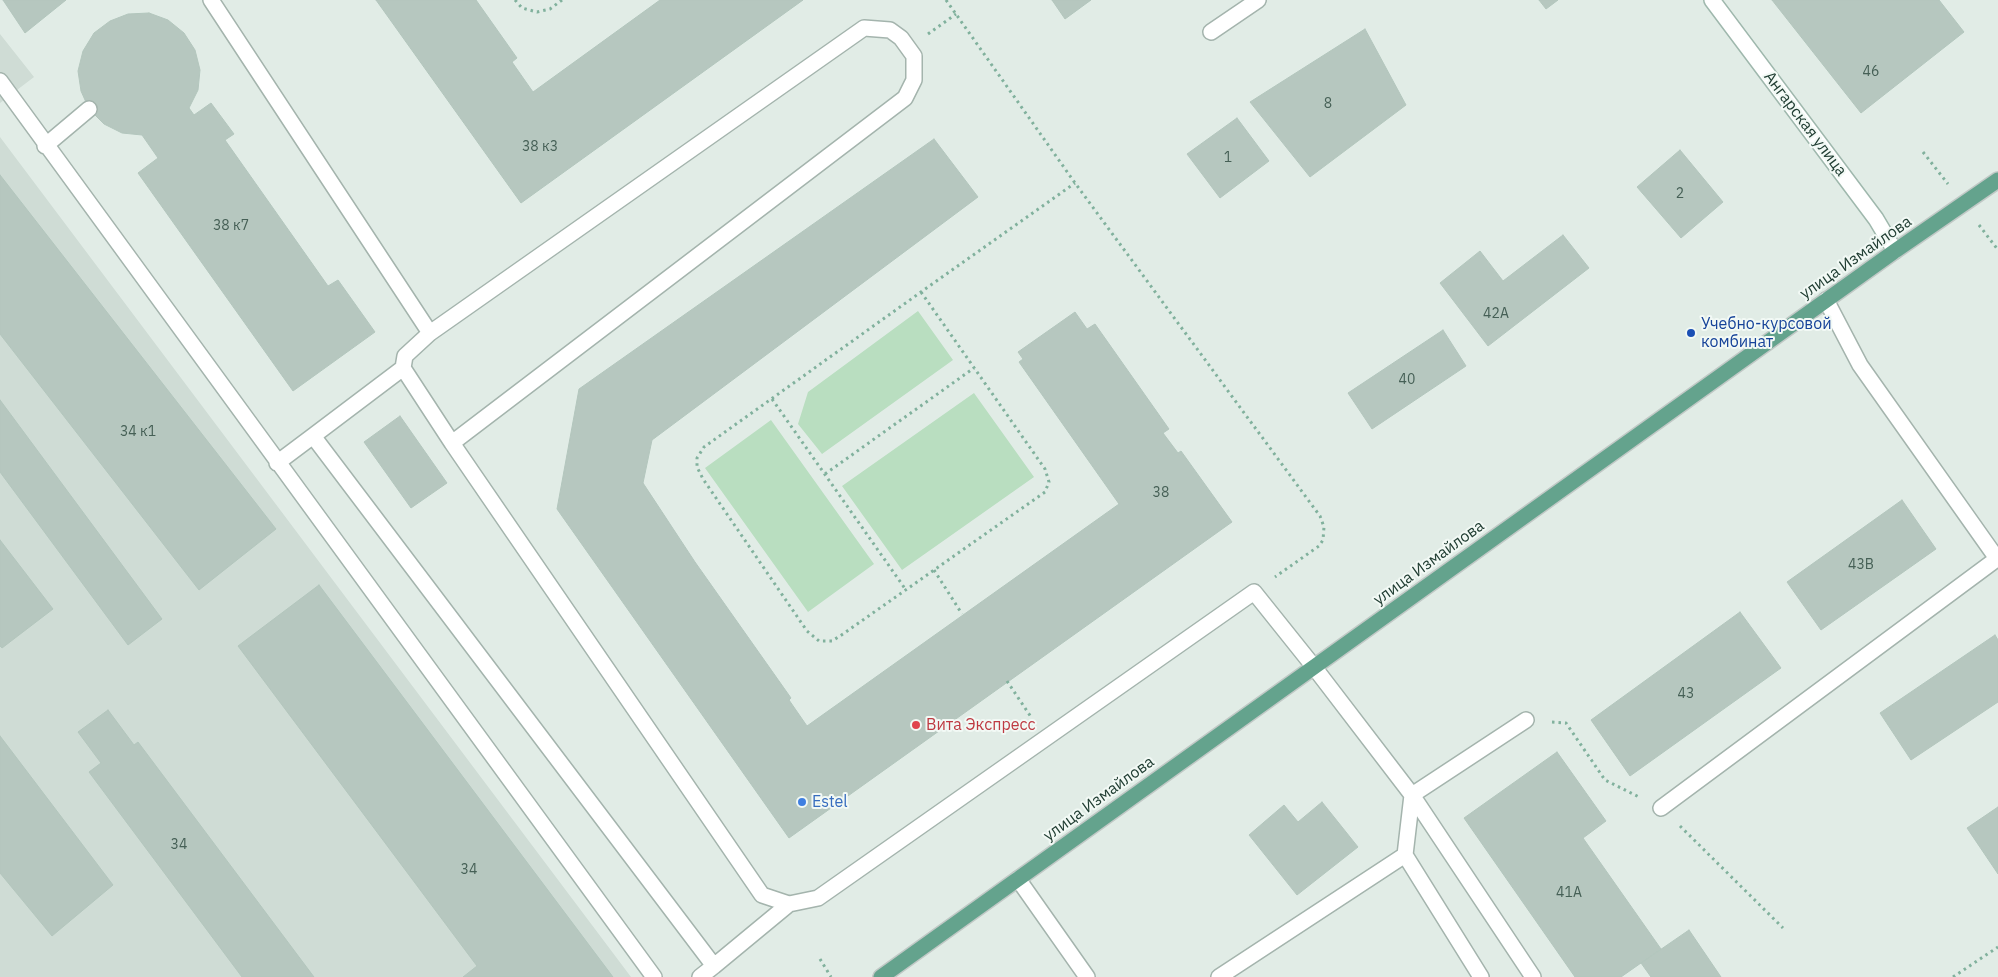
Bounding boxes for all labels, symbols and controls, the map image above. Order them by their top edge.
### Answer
house number: 46 [1863,64,1879,80]
street label: Ангарская улица [1759,68,1851,180]
house number: 8 [1324,96,1332,112]
house number: 38 к3 [522,139,558,155]
house number: 1 [1224,150,1232,166]
house number: 2 [1676,186,1684,202]
street label: улица Измайлова [1796,212,1916,304]
house number: 38 к7 [213,218,249,234]
house number: 42А [1483,306,1509,322]
place label: Учебно-курсовой комбинат [1701,314,1832,352]
marker: Учебно-курсовой комбинат [1685,327,1697,339]
house number: 40 [1399,372,1415,388]
house number: 34 к1 [120,424,156,440]
house number: 38 [1153,485,1169,501]
street label: улица Измайлова [1370,516,1488,610]
house number: 43В [1848,557,1874,573]
house number: 43 [1678,686,1694,702]
place label: Вита Экспресс [926,715,1035,735]
marker: Вита Экспресс [910,719,922,731]
street label: улица Измайлова [1040,752,1158,846]
place label: Estel [812,792,848,812]
marker: Estel [796,796,808,808]
house number: 34 [171,837,187,853]
house number: 34 [461,862,477,878]
house number: 41А [1556,885,1582,901]

